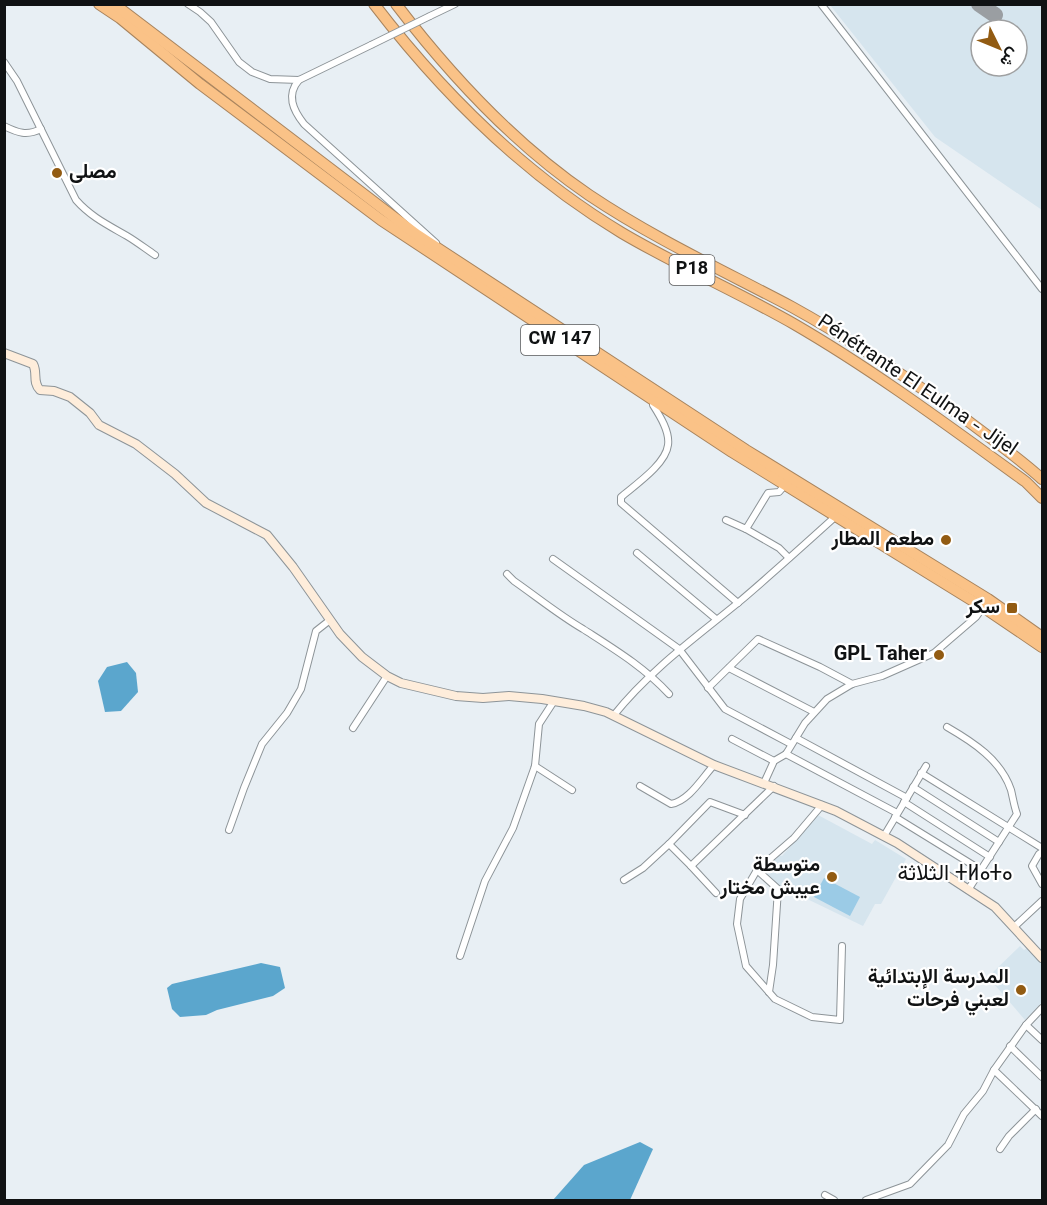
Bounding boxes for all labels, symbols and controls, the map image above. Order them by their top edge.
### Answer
north arrow [969,18,1029,78]
text: ش [992,41,1024,72]
place label: مصلى [69,157,117,189]
marker: مصلى [50,166,64,180]
road number: P18 [670,255,714,285]
street label: Pénétrante El Eulma - Jijel [810,307,1024,465]
road number: CW 147 [521,325,599,355]
place label: مطعم المطار [830,524,934,556]
marker: مطعم المطار [939,533,953,547]
place label: سكر [965,592,1000,624]
marker: سكر [1005,601,1019,615]
place label: GPL Taher [834,639,928,671]
marker: GPL Taher [932,648,946,662]
place label: متوسطة عيبش مختار [719,850,820,905]
district label: الثلاثة ⵜⵍⴰⵜⴰ [897,857,1013,892]
marker: متوسطة عيبش مختار [825,870,839,884]
place label: المدرسة الإبتدائية لعبني فرحات [868,962,1009,1017]
marker: المدرسة الإبتدائية لعبني فرحات [1014,983,1028,997]

